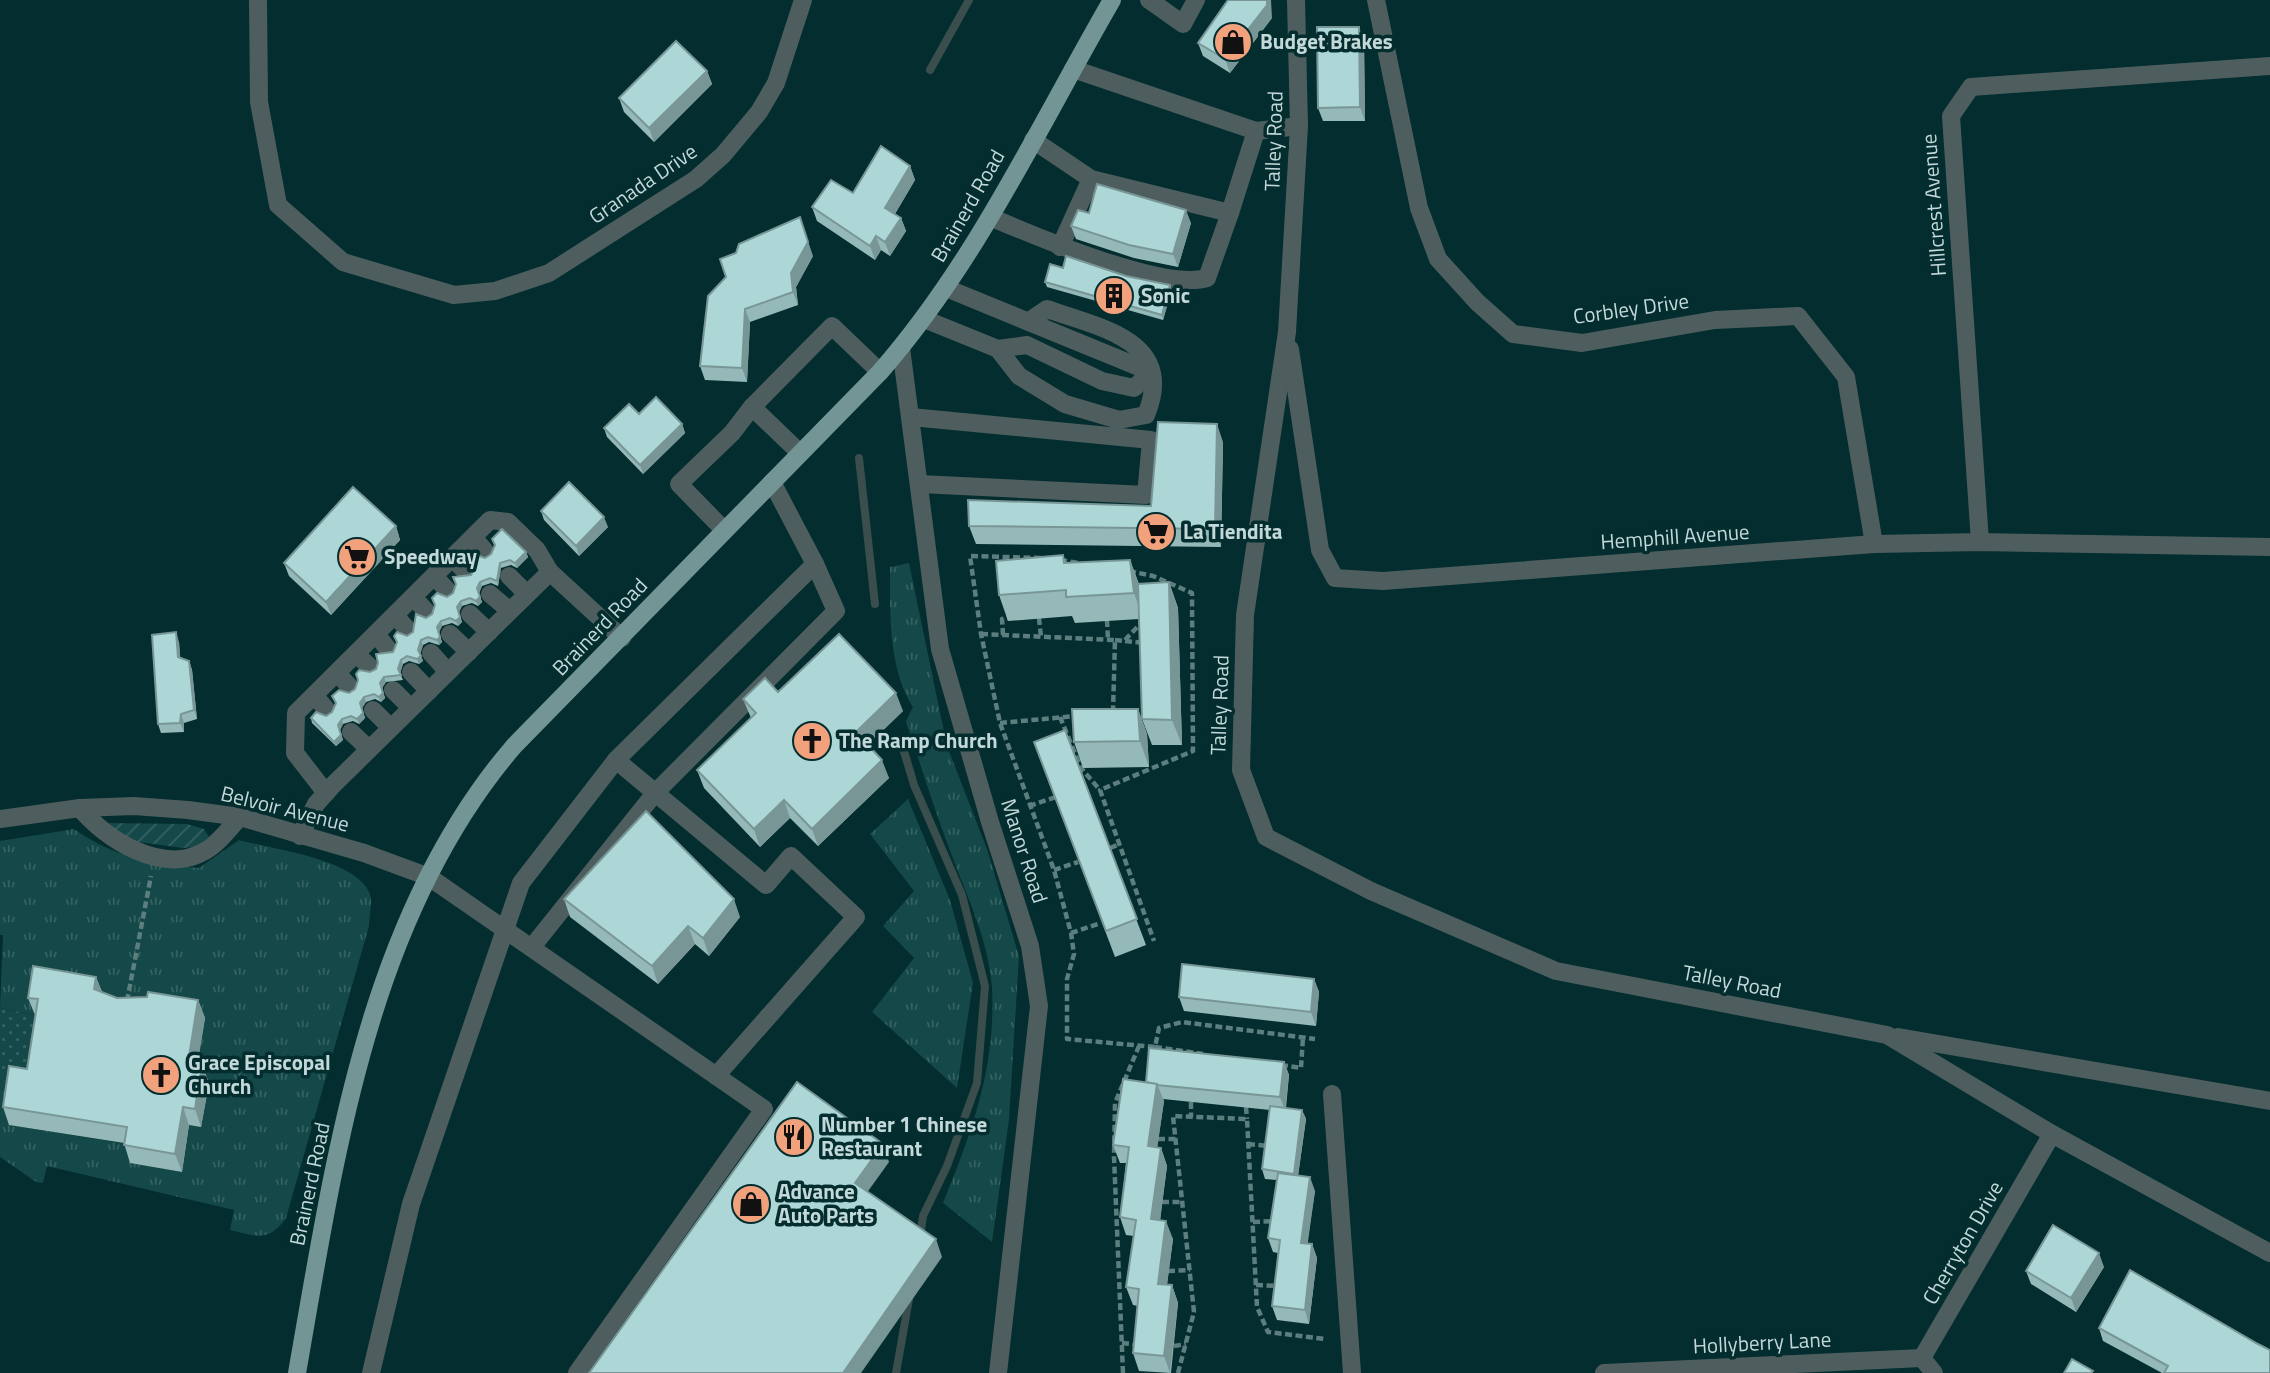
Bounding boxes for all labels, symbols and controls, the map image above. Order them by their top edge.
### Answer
shop icon: Budget Brakes [1212,21,1254,63]
place label: Budget Brakes [1260,25,1393,57]
street label: Talley Road [1255,90,1291,192]
street label: Hillcrest Avenue [1912,133,1954,277]
street label: Granada Drive [582,135,703,231]
street label: Brainerd Road [922,143,1012,268]
building icon: Sonic [1093,275,1135,317]
place label: Sonic [1141,279,1190,311]
street label: Corbley Drive [1571,284,1691,332]
supermarket icon: La Tiendita [1135,511,1177,553]
place label: La Tiendita [1183,515,1283,547]
street label: Hemphill Avenue [1599,515,1750,557]
supermarket icon: Speedway [336,536,378,578]
place label: Speedway [384,540,478,572]
street label: Brainerd Road [544,570,654,683]
street label: Talley Road [1201,654,1237,756]
church icon: The Ramp Church [791,720,833,762]
place label: The Ramp Church [839,724,998,756]
street label: Belvoir Avenue [218,777,353,839]
street label: Manor Road [993,794,1057,907]
street label: Talley Road [1680,956,1784,1006]
place label: Grace Episcopal Church [188,1046,331,1102]
church icon: Grace Episcopal Church [140,1054,182,1096]
place label: Number 1 Chinese Restaurant [821,1108,987,1164]
restaurant icon: Number 1 Chinese Restaurant [773,1116,815,1158]
street label: Brainerd Road [280,1119,338,1248]
place label: Advance Auto Parts [778,1175,874,1231]
street label: Cherryton Drive [1914,1175,2011,1310]
shop icon: Advance Auto Parts [730,1183,772,1225]
street label: Hollyberry Lane [1692,1322,1832,1362]

